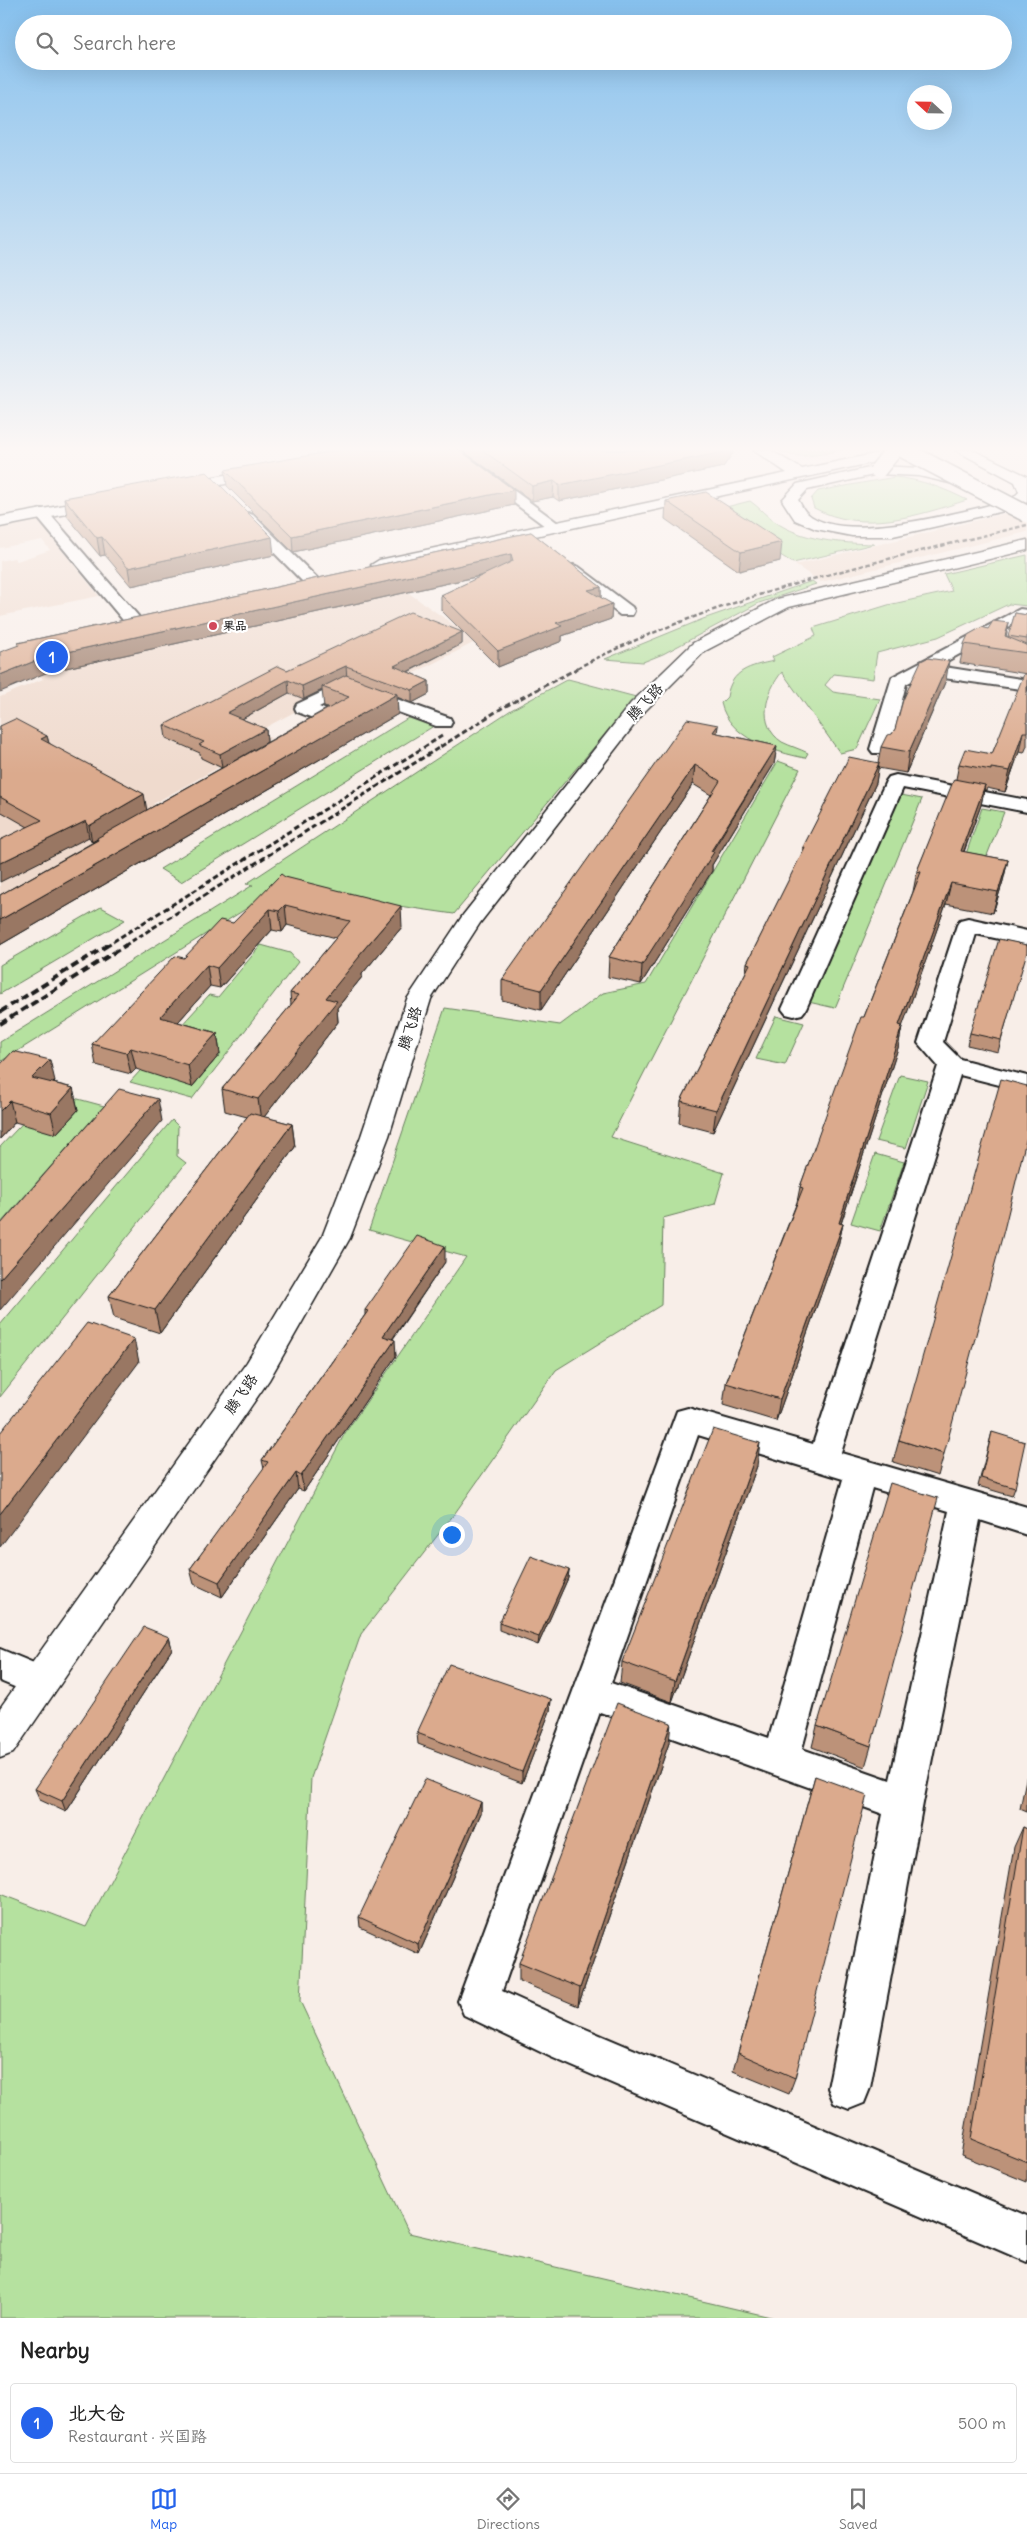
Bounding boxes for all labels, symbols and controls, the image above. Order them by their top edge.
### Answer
search box [15,15,1012,70]
icon: search [33,29,61,57]
text: Search here [73,31,176,55]
north arrow [907,85,952,130]
place label: 果品 [223,618,247,633]
marker: 果品 [207,620,219,632]
pin: 1 [36,638,68,676]
street label: 腾飞路 [622,679,667,725]
street label: 腾飞路 [394,1004,426,1052]
street label: 腾飞路 [220,1370,261,1418]
your location [439,1522,465,1548]
text: Nearby [20,2337,90,2364]
text: 北大仓 [68,2401,125,2425]
text: 1 [34,2413,40,2433]
text: 500 m [958,2413,1006,2433]
text: Restaurant · 兴国路 [68,2426,207,2446]
tab: Map [150,2485,178,2533]
tab: Directions [477,2485,540,2533]
tab: Saved [839,2485,877,2533]

